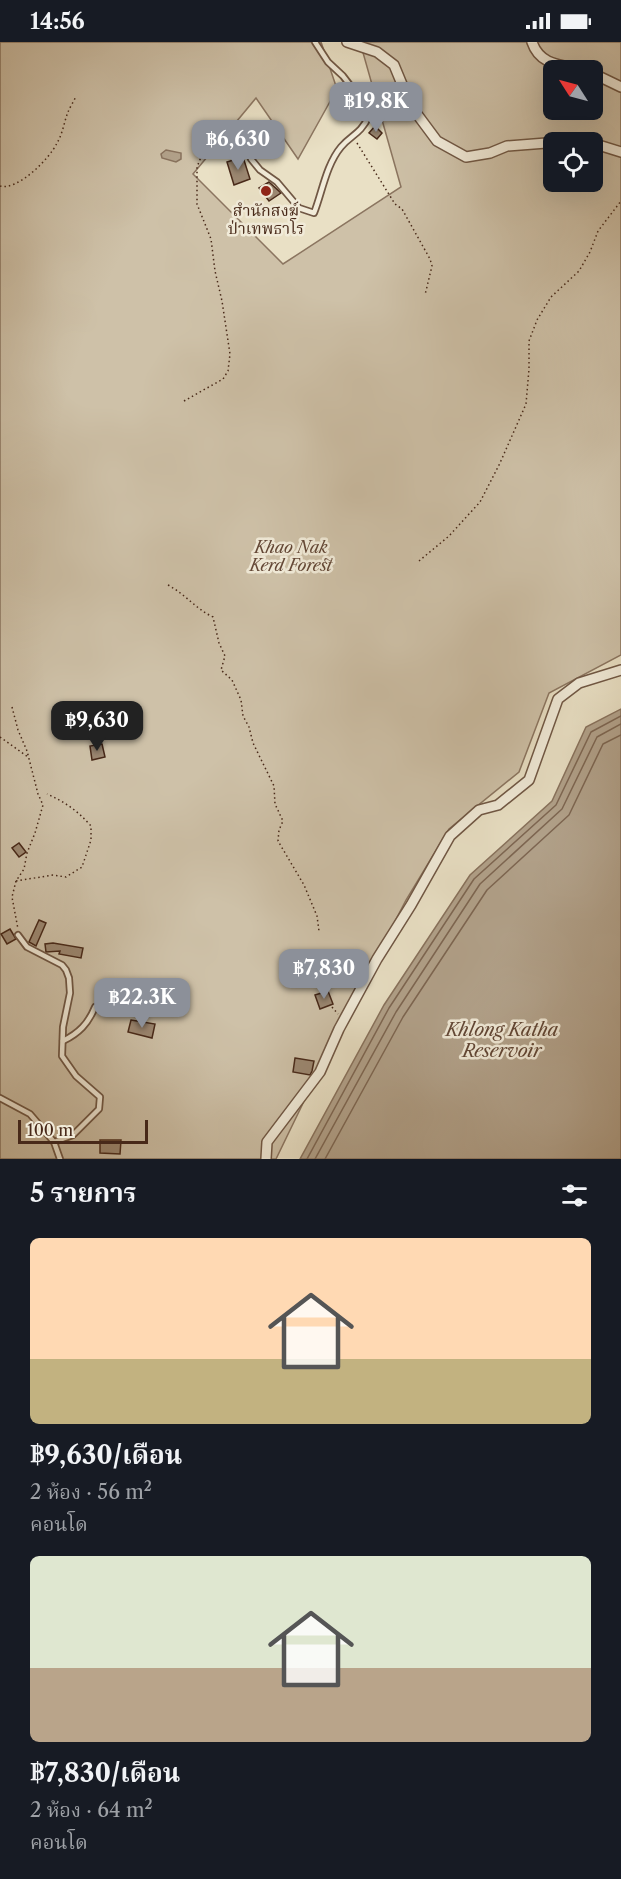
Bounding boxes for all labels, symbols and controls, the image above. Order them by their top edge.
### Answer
text: 14:56 [30,8,85,35]
north arrow [543,60,603,120]
map controls [543,60,603,192]
pin: ฿19.8K [327,82,425,133]
text: ฿19.8K [343,89,409,113]
pin: ฿6,630 [189,120,287,171]
text: ฿6,630 [206,127,270,151]
button: locate [543,132,603,192]
marker: สำนักสงฆ์ ป่าเทพธาโร [259,184,273,198]
place label: สำนักสงฆ์ ป่าเทพธาโร [228,200,304,238]
park label: Khao Nak Kerd Forest [248,537,333,575]
pin: ฿9,630 [48,701,146,752]
text: ฿9,630 [65,708,129,732]
pin: ฿7,830 [275,949,373,1000]
text: ฿7,830 [293,956,355,980]
pin: ฿22.3K [93,978,191,1029]
text: ฿22.3K [108,985,176,1009]
water label: Khlong Katha Reservoir [444,1019,559,1062]
scale bar [18,1117,148,1144]
text: 100 m [27,1120,73,1140]
text: 5 รายการ [30,1177,137,1209]
icon: filters [558,1179,591,1212]
icon: home [257,1277,365,1385]
text: ฿9,630/เดือน [30,1439,182,1471]
text: 2 ห้อง · 56 m² [30,1480,152,1504]
text: คอนโด [30,1512,88,1536]
icon: home [257,1595,365,1703]
text: ฿7,830/เดือน [30,1757,180,1789]
text: 2 ห้อง · 64 m² [30,1798,153,1822]
text: คอนโด [30,1830,88,1854]

